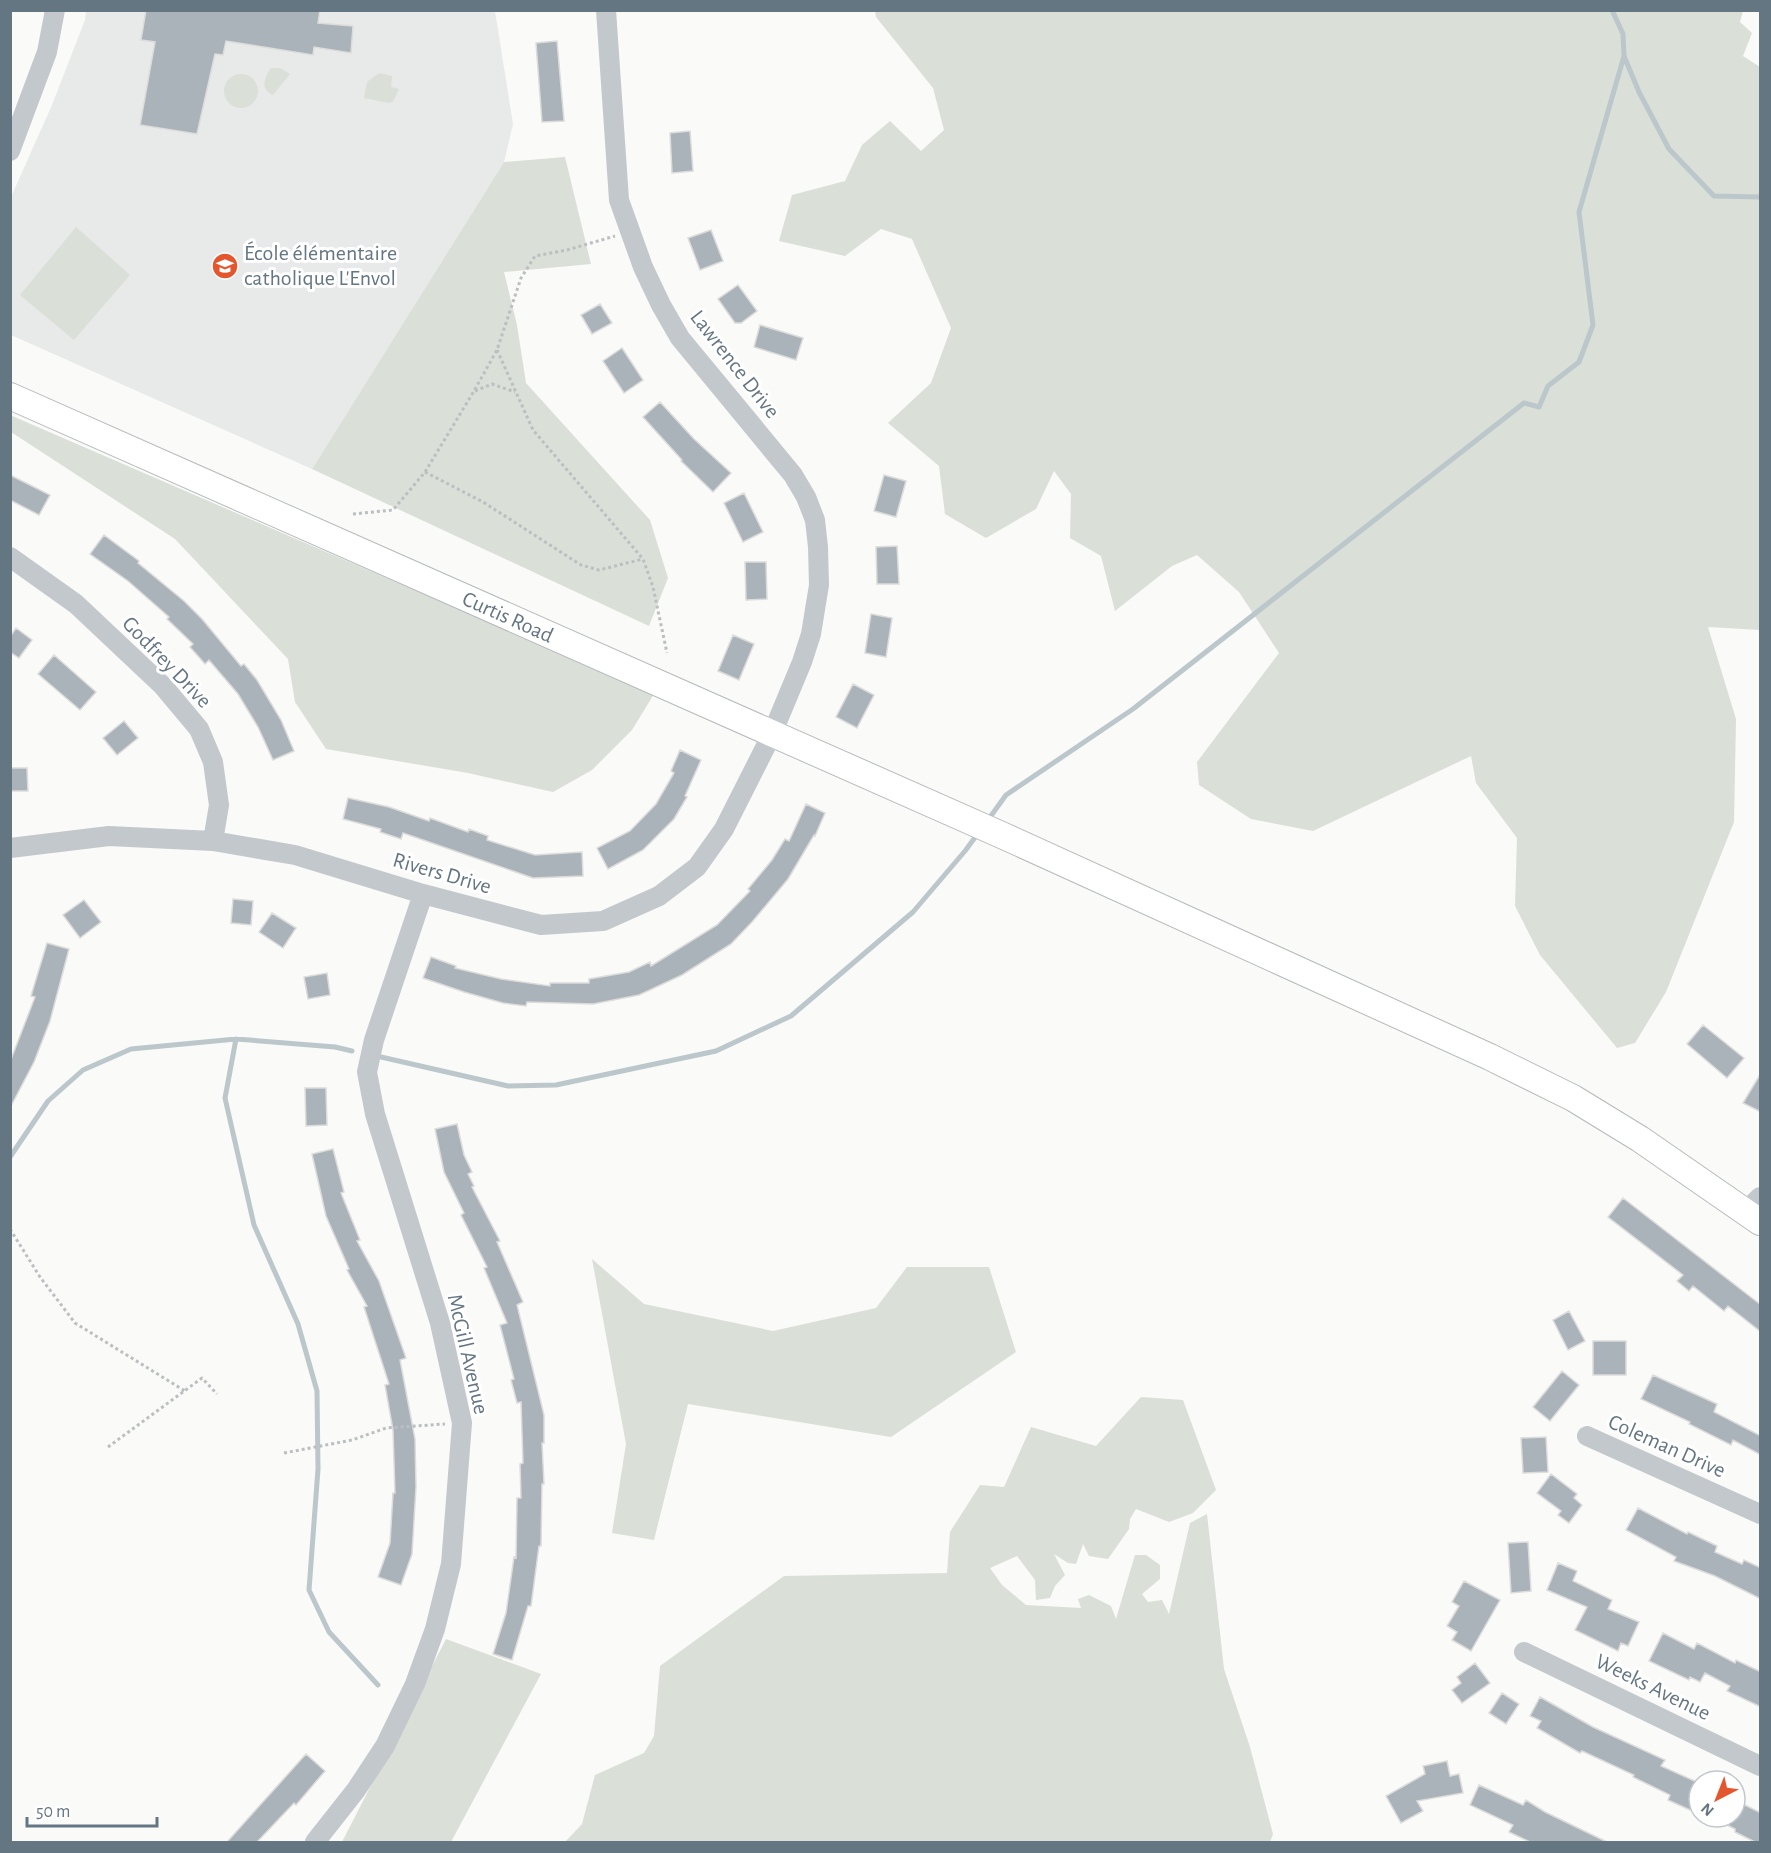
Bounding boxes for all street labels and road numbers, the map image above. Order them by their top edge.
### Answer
street label: Lawrence Drive [686,306,784,422]
street label: Curtis Road [459,587,557,647]
street label: Godfrey Drive [118,612,216,712]
street label: Rivers Drive [390,848,494,898]
street label: McGill Avenue [443,1292,493,1416]
street label: Coleman Drive [1605,1410,1729,1482]
street label: Weeks Avenue [1592,1650,1714,1724]

